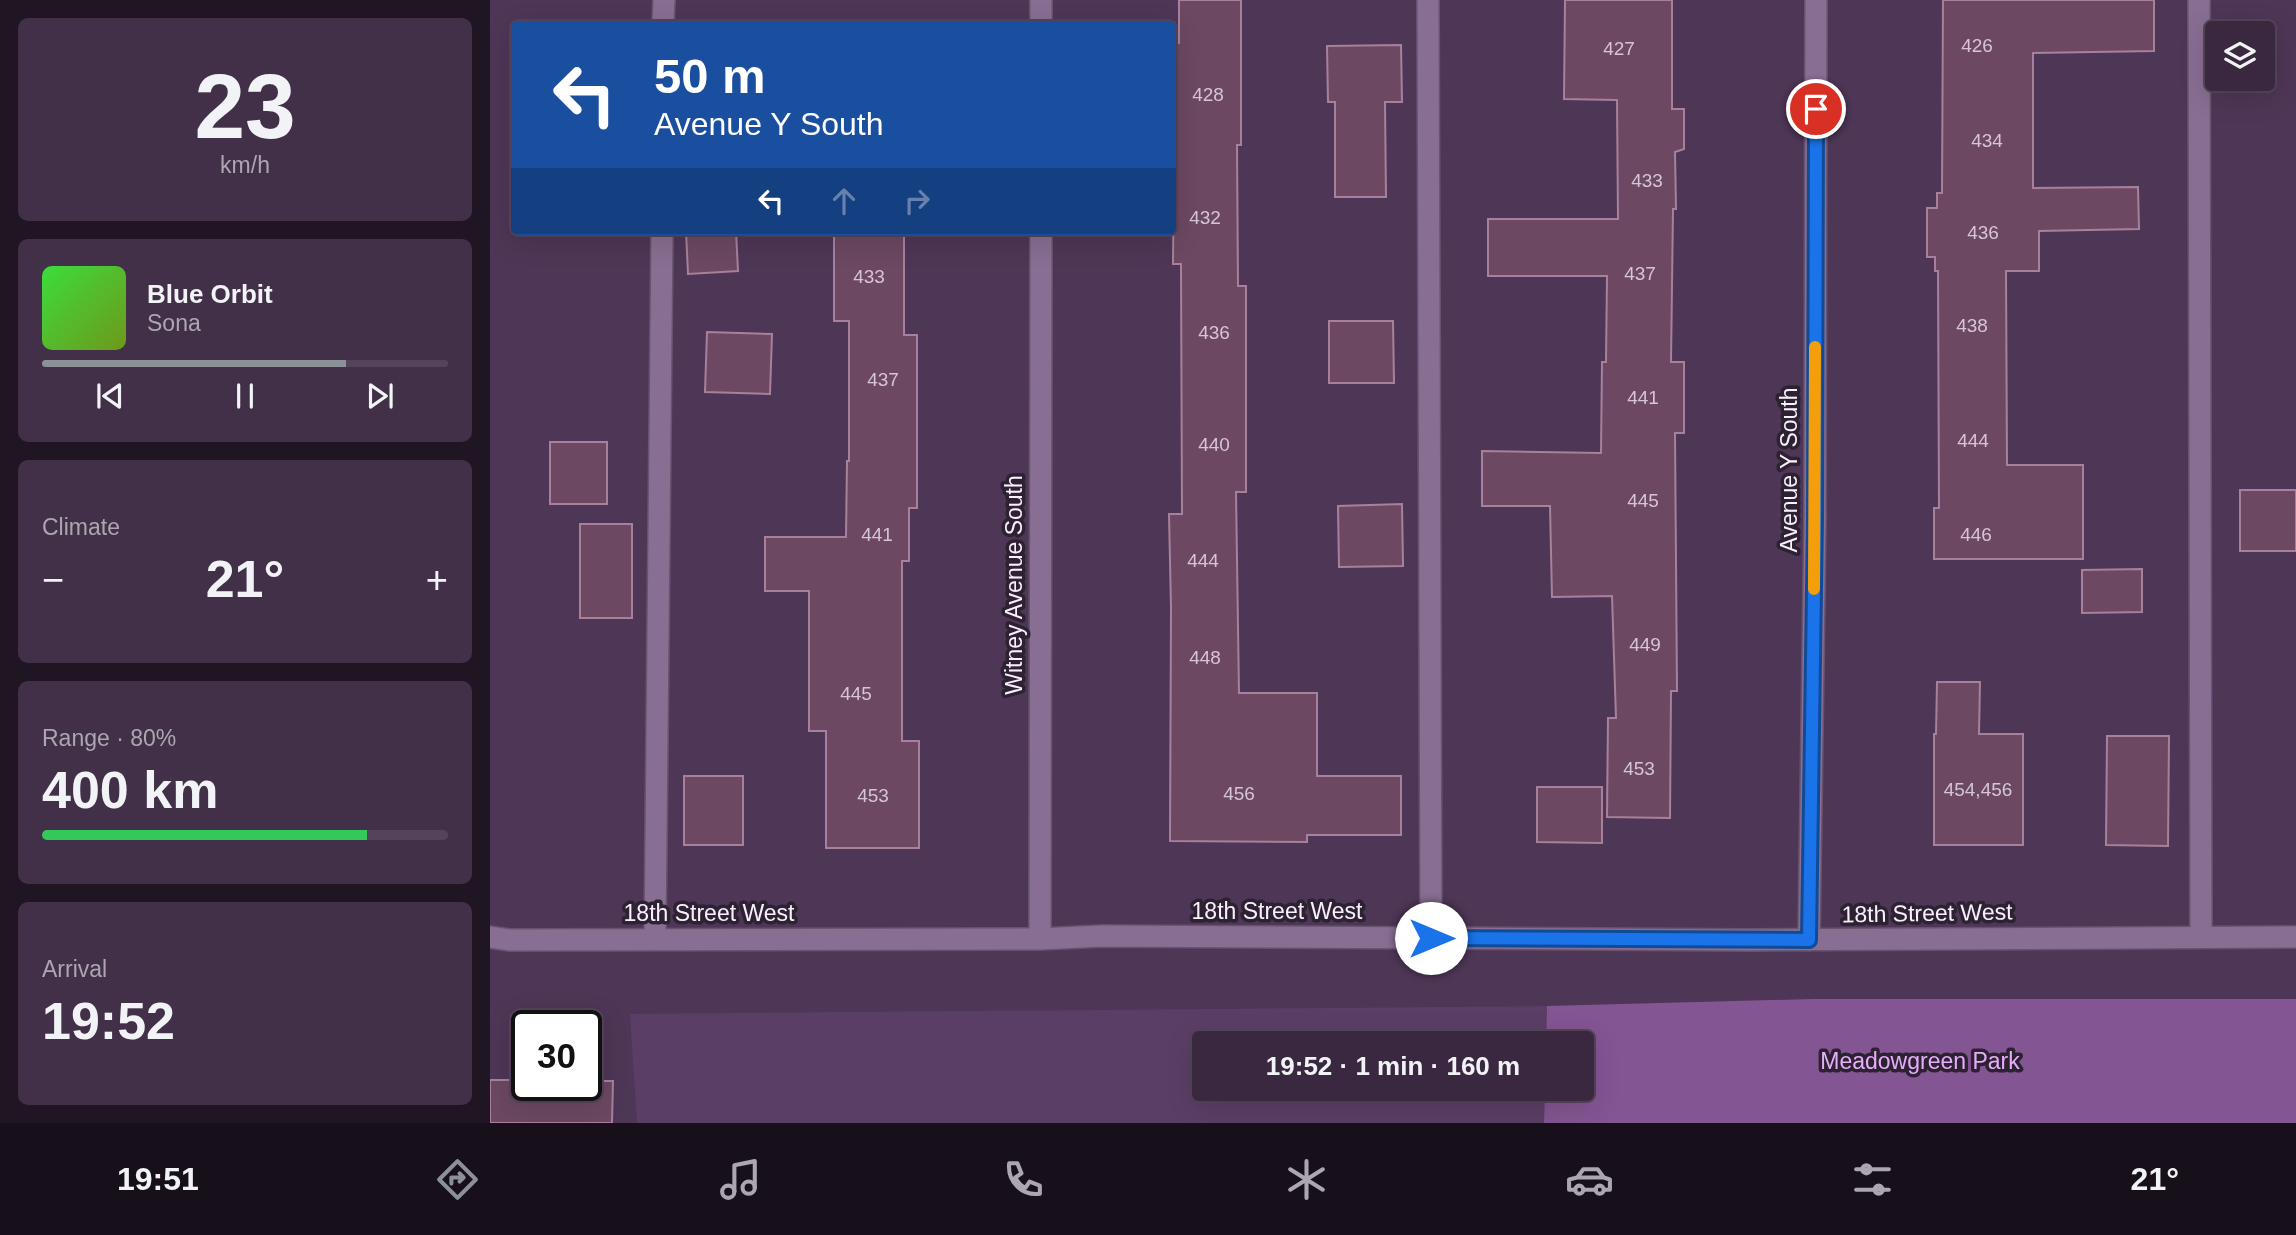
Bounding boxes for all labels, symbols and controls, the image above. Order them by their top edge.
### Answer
map controls [2205,21,2275,91]
button: layers [2205,21,2275,91]
house number: 426 [1961,35,1993,56]
house number: 427 [1603,38,1635,59]
icon: left [539,49,630,140]
text: 50 m [654,49,766,103]
text: 23 [194,56,296,157]
pin [1786,79,1846,139]
house number: 428 [1192,84,1224,105]
icon: arrive [1797,90,1835,128]
text: Avenue Y South [654,106,884,142]
house number: 434 [1971,130,2003,151]
text: km/h [220,152,270,178]
house number: 433 [1631,170,1663,191]
icon: left [752,182,790,220]
icon: ahead [825,182,863,220]
icon: right [898,182,936,220]
house number: 432 [1189,207,1221,228]
house number: 436 [1967,222,1999,243]
house number: 437 [1624,263,1656,284]
house number: 433 [853,266,885,287]
text: Blue Orbit [147,279,273,309]
text: Sona [147,310,201,336]
house number: 438 [1956,315,1988,336]
house number: 436 [1198,322,1230,343]
house number: 437 [867,369,899,390]
icon: previous [91,377,129,415]
icon: pause [226,377,264,415]
icon: next [361,377,399,415]
house number: 441 [1627,387,1659,408]
street label: Avenue Y South [1776,388,1802,553]
house number: 444 [1957,430,1989,451]
house number: 440 [1198,434,1230,455]
street label: Witney Avenue South [1001,475,1027,695]
house number: 445 [1627,490,1659,511]
text: Climate [42,514,120,540]
house number: 441 [861,524,893,545]
house number: 446 [1960,524,1992,545]
text: 21° [206,550,284,608]
house number: 444 [1187,550,1219,571]
text: − [42,559,64,601]
text: + [426,559,448,601]
house number: 449 [1629,634,1661,655]
house number: 448 [1189,647,1221,668]
house number: 445 [840,683,872,704]
text: Range · 80% [42,725,176,751]
house number: 453 [1623,758,1655,779]
text: 400 km [42,761,218,819]
house number: 454,456 [1944,779,2012,800]
house number: 456 [1223,783,1255,804]
house number: 453 [857,785,889,806]
street label: 18th Street West [1192,898,1363,924]
street label: 18th Street West [1841,899,2013,927]
street label: 18th Street West [624,900,795,926]
position arrow [1394,901,1468,975]
text: Arrival [42,956,107,982]
text: 19:52 [42,992,175,1050]
speed limit sign: 30 [511,1010,602,1101]
park label: Meadowgreen Park [1820,1048,2020,1074]
text: 19:52 · 1 min · 160 m [1266,1051,1520,1081]
icon: directions [433,1155,482,1204]
icon: music [716,1155,765,1204]
icon: phone [999,1155,1048,1204]
icon: climate [1282,1155,1331,1204]
icon: car [1565,1155,1614,1204]
icon: filters [1848,1155,1897,1204]
text: 19:51 [117,1161,199,1197]
text: 21° [2131,1161,2179,1197]

